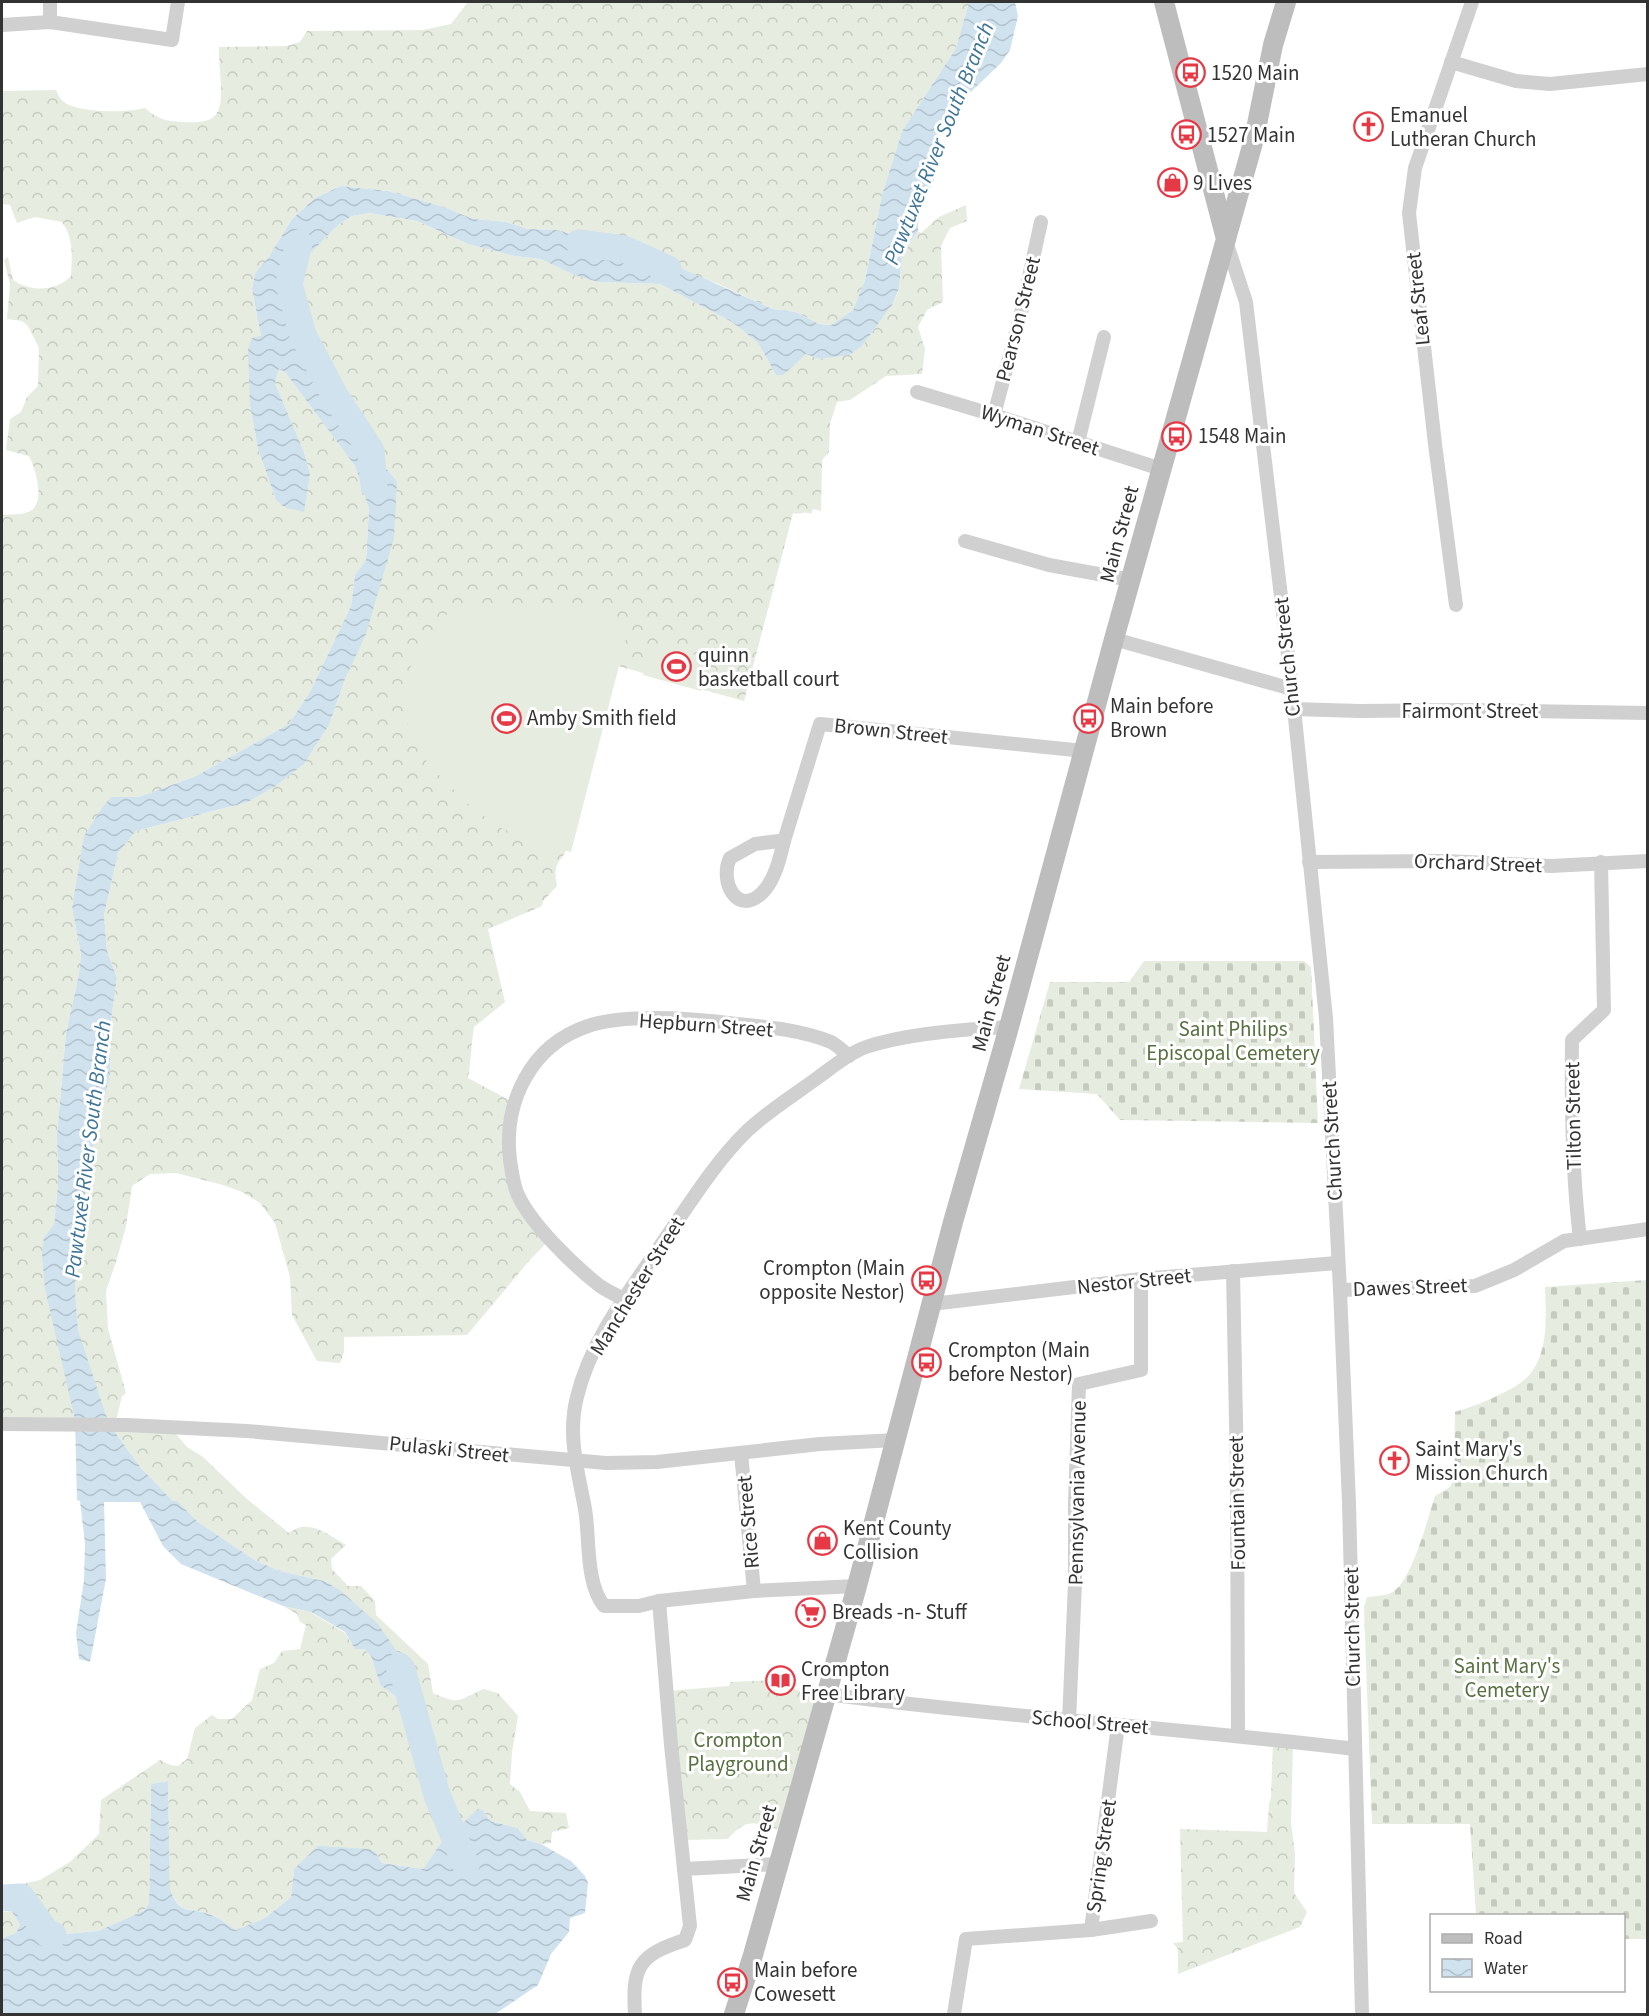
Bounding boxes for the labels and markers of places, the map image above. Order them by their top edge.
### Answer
bus stop icon: 1520 Main [1174,57,1206,89]
place label: 1520 Main [1211,58,1299,88]
place label: Emanuel Lutheran Church [1390,100,1536,154]
church icon: Emanuel Lutheran Church [1353,111,1385,143]
bus stop icon: 1527 Main [1170,119,1202,151]
place label: 1527 Main [1207,120,1295,150]
shop icon: 9 Lives [1156,167,1188,199]
place label: 9 Lives [1193,168,1252,198]
bus stop icon: 1548 Main [1161,420,1193,452]
place label: 1548 Main [1198,421,1286,451]
place label: quinn basketball court [698,640,839,694]
sports icon: quinn basketball court [661,651,693,683]
place label: Main before Brown [1110,691,1213,745]
sports icon: Amby Smith field [490,702,522,734]
bus stop icon: Main before Brown [1073,702,1105,734]
place label: Amby Smith field [527,703,677,733]
place label: Crompton (Main opposite Nestor) [759,1253,905,1307]
bus stop icon: Crompton (Main opposite Nestor) [910,1264,942,1296]
place label: Crompton (Main before Nestor) [948,1335,1090,1389]
bus stop icon: Crompton (Main before Nestor) [911,1346,943,1378]
place label: Saint Mary's Mission Church [1415,1434,1548,1488]
church icon: Saint Mary's Mission Church [1378,1445,1410,1477]
place label: Kent County Collision [843,1513,952,1567]
shop icon: Kent County Collision [806,1524,838,1556]
supermarket icon: Breads -n- Stuff [795,1596,827,1628]
place label: Breads -n- Stuff [832,1597,968,1627]
place label: Crompton Free Library [801,1654,905,1708]
library icon: Crompton Free Library [764,1665,796,1697]
place label: Main before Cowesett [754,1955,857,2009]
bus stop icon: Main before Cowesett [717,1966,749,1998]

